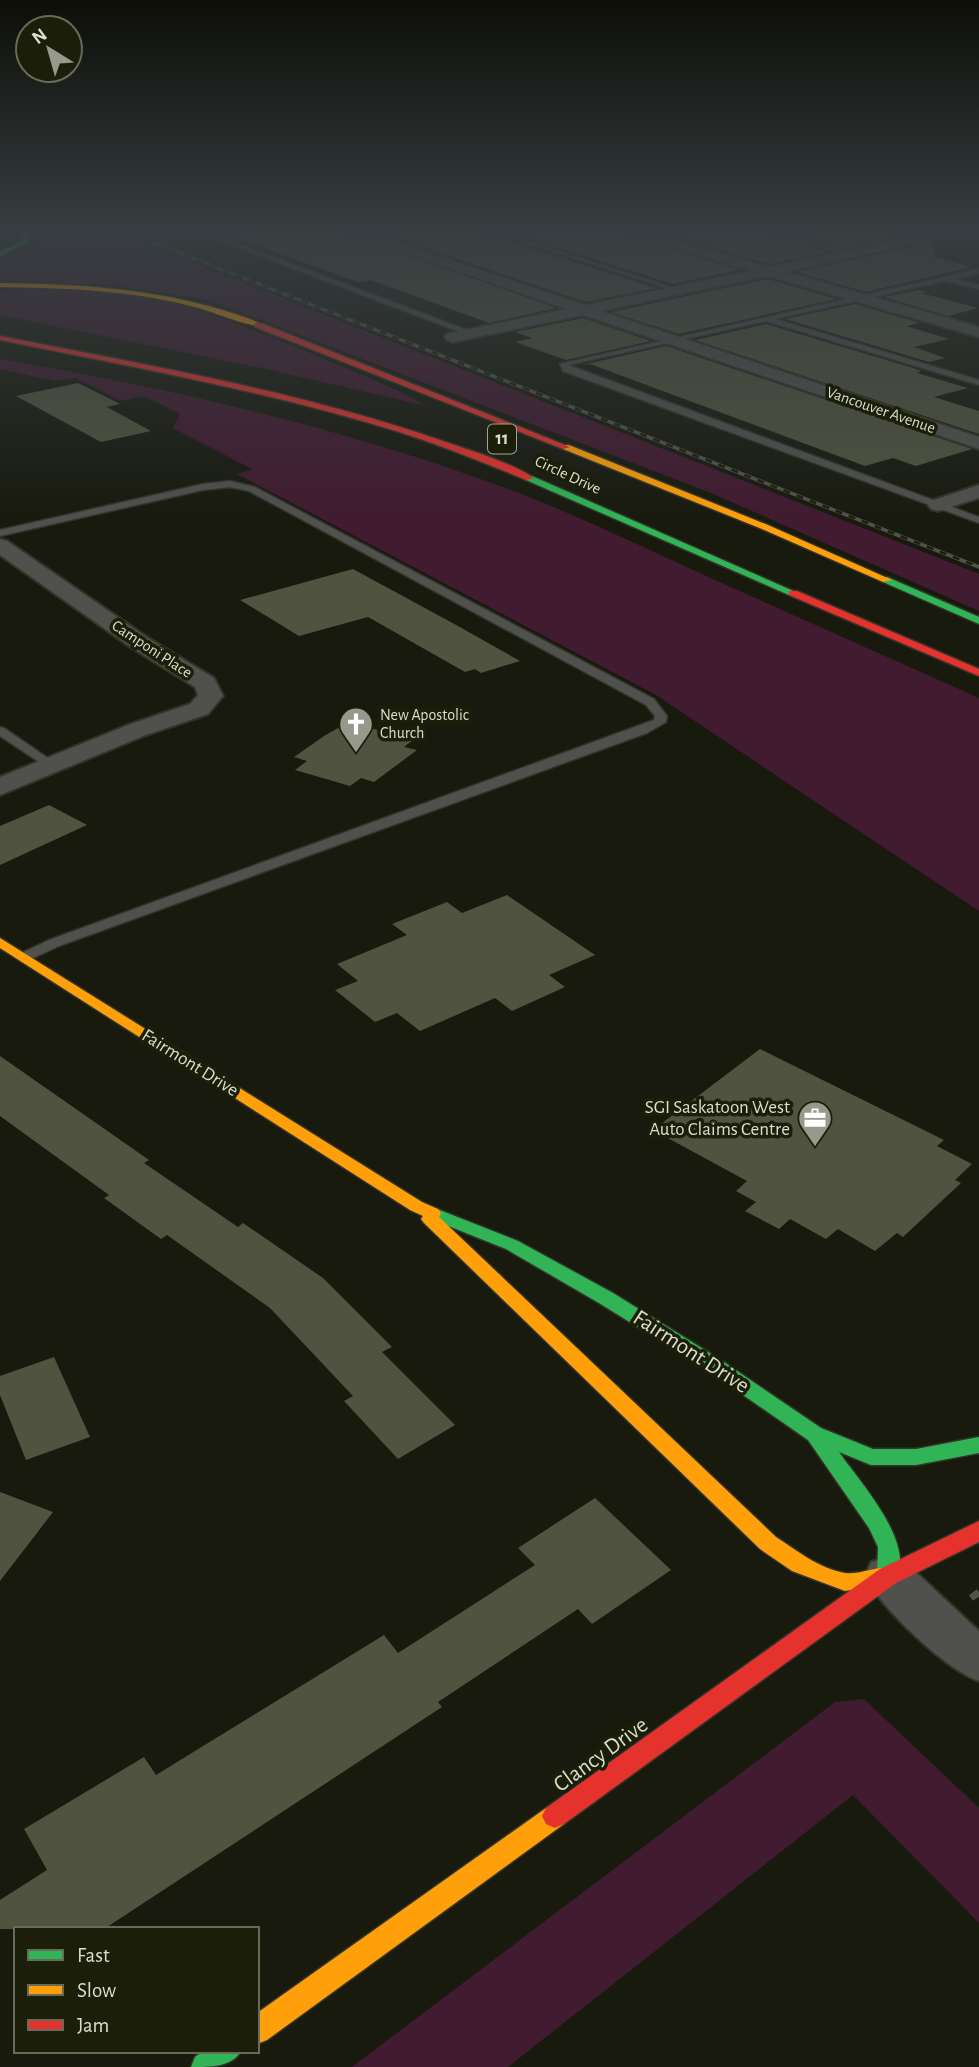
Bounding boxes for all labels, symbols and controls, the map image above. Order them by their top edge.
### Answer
north arrow [14,14,84,84]
text: N [29,25,51,48]
street label: Vancouver Avenue [825,384,937,436]
road number: 11 [488,424,516,454]
street label: Circle Drive [533,453,603,497]
street label: Camponi Place [109,617,195,681]
church icon: New Apostolic Church [337,705,375,754]
place label: New Apostolic Church [380,707,469,741]
street label: Fairmont Drive [138,1026,242,1100]
place label: SGI Saskatoon West Auto Claims Centre [645,1098,790,1139]
office icon: SGI Saskatoon West Auto Claims Centre [796,1099,834,1148]
street label: Fairmont Drive [629,1306,753,1398]
street label: Clancy Drive [550,1713,652,1797]
legend [14,1927,259,2053]
text: Fast [77,1945,110,1966]
text: Slow [77,1980,116,2001]
text: Jam [77,2015,109,2036]

